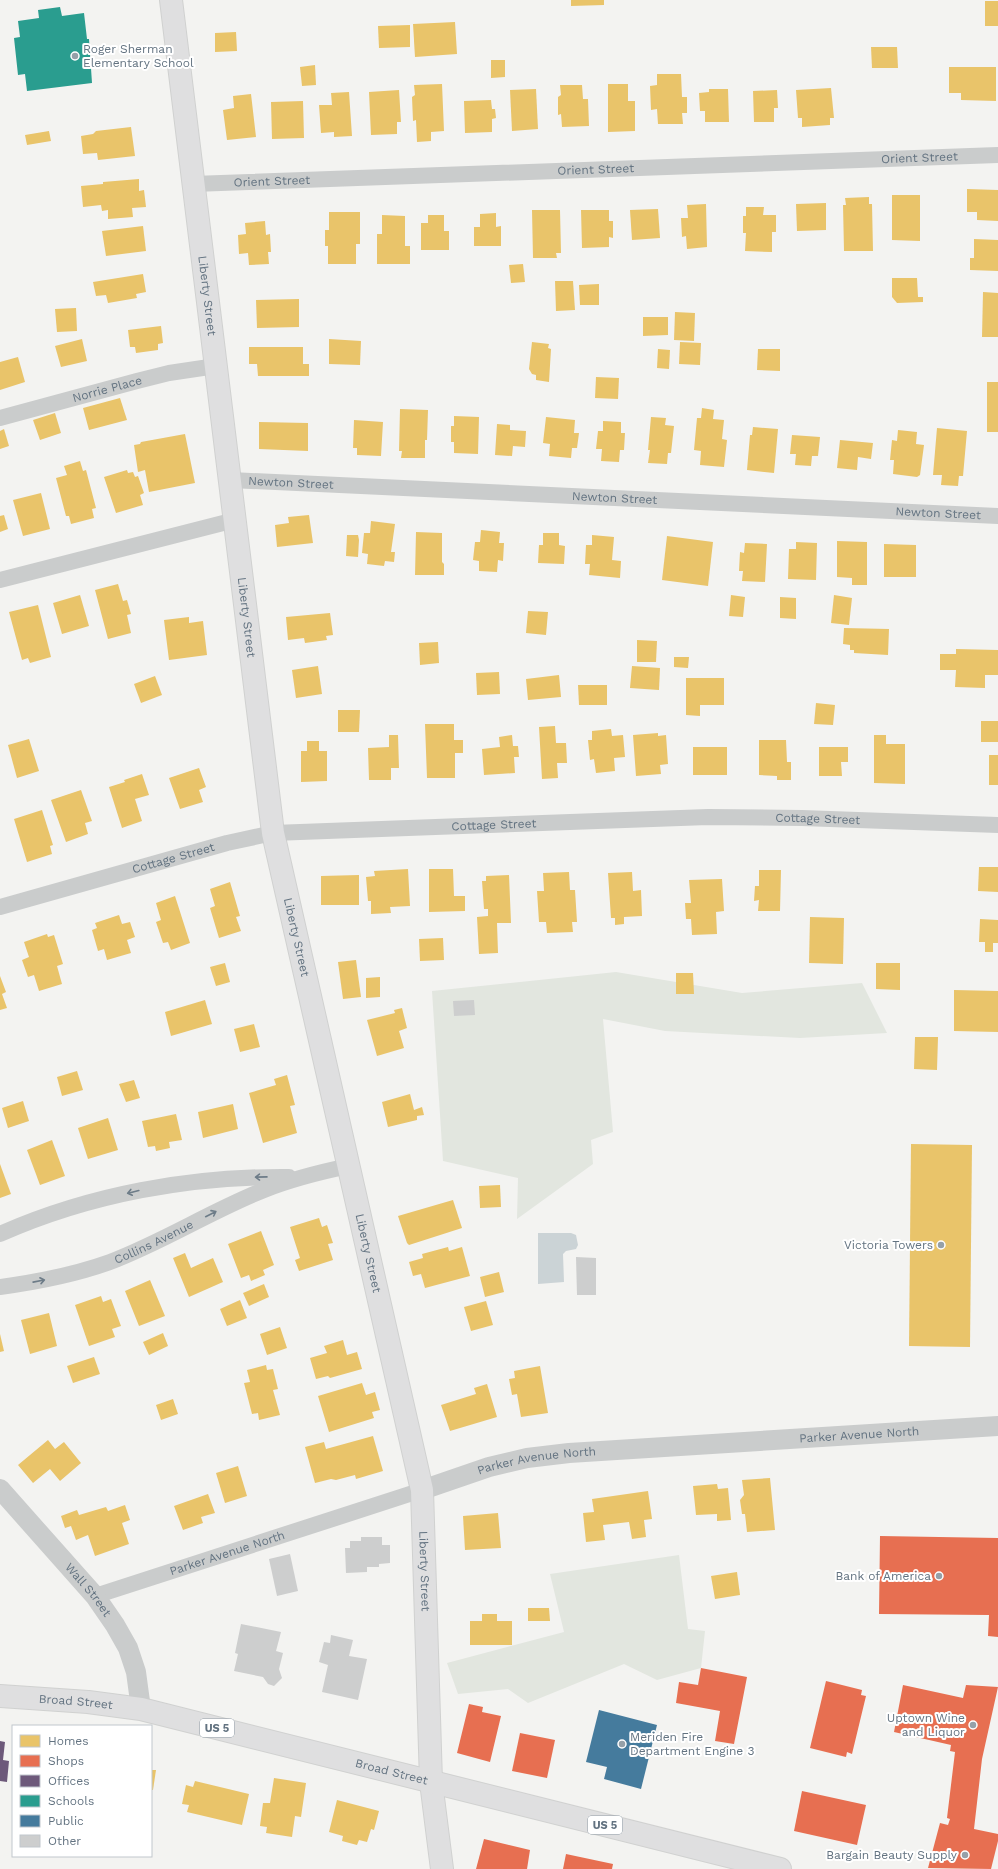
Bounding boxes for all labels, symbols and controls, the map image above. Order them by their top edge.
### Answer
place label: Roger Sherman Elementary School [83,42,194,70]
marker: Roger Sherman Elementary School [70,51,80,61]
street label: Orient Street [881,149,958,166]
street label: Orient Street [557,161,634,178]
street label: Orient Street [233,173,310,190]
street label: Liberty Street [195,255,219,337]
street label: Norrie Place [71,373,143,405]
street label: Newton Street [248,474,334,492]
street label: Newton Street [572,489,658,507]
street label: Newton Street [895,504,981,522]
street label: Liberty Street [235,577,258,658]
street label: Cottage Street [775,811,860,827]
street label: Cottage Street [451,816,537,833]
street label: Cottage Street [130,840,216,876]
street label: Liberty Street [281,896,312,978]
one-way arrow [255,1173,268,1180]
one-way arrow [126,1189,139,1197]
one-way arrow [205,1210,217,1218]
street label: Liberty Street [353,1212,384,1294]
street label: Collins Avenue [112,1217,196,1267]
place label: Victoria Towers [844,1238,933,1252]
marker: Victoria Towers [936,1240,946,1250]
one-way arrow [32,1276,45,1284]
street label: Parker Avenue North [799,1424,920,1445]
street label: Parker Avenue North [475,1444,596,1478]
street label: Parker Avenue North [168,1528,287,1578]
street label: Liberty Street [416,1531,433,1612]
street label: Wall Street [62,1560,114,1619]
place label: Bank of America [835,1569,931,1583]
marker: Bank of America [934,1571,944,1581]
street label: Broad Street [38,1692,114,1712]
place label: Uptown Wine and Liquor [887,1711,965,1739]
road number: US 5 [200,1719,234,1737]
marker: Uptown Wine and Liquor [968,1720,978,1730]
legend [12,1725,152,1857]
place label: Meriden Fire Department Engine 3 [630,1730,754,1758]
text: Homes [48,1734,89,1748]
marker: Meriden Fire Department Engine 3 [617,1739,627,1749]
text: Shops [48,1754,84,1768]
street label: Broad Street [354,1756,429,1788]
text: Offices [48,1774,90,1788]
text: Schools [48,1794,94,1808]
text: Public [48,1814,84,1828]
road number: US 5 [588,1816,622,1834]
text: Other [48,1834,81,1848]
place label: Bargain Beauty Supply [826,1848,958,1862]
marker: Bargain Beauty Supply [960,1850,970,1860]

